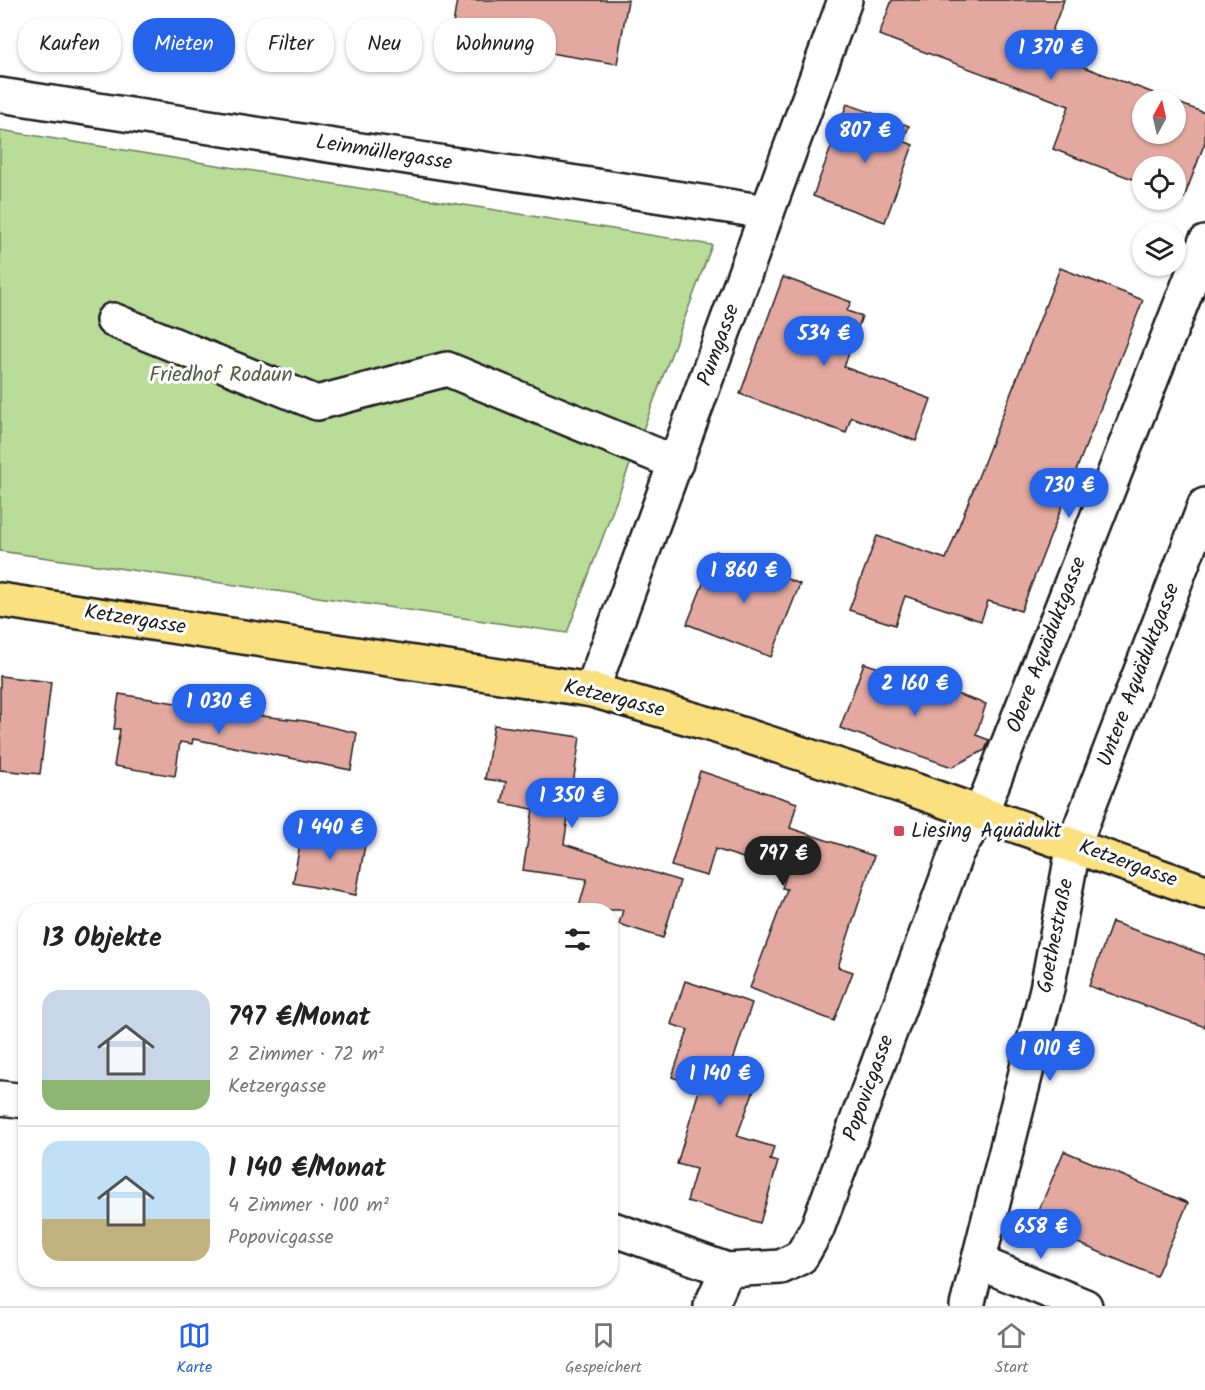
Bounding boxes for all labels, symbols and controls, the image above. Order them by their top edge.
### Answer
chip: Kaufen [18,18,121,72]
chip: Mieten [133,18,235,72]
chip: Filter [247,18,334,72]
chip: Neu [346,18,422,72]
chip: Wohnung [434,18,556,72]
pin: 1 370 € [996,30,1106,81]
text: 1 370 € [1019,33,1083,65]
north arrow [1132,90,1186,144]
map controls [1132,90,1186,276]
pin: 807 € [823,113,907,164]
text: 807 € [839,116,891,148]
street label: Leinmüllergasse [313,126,455,180]
button: locate [1132,156,1186,210]
button: layers [1132,222,1186,276]
street label: Pumgasse [689,299,749,391]
pin: 534 € [782,316,866,367]
text: 534 € [798,319,850,351]
park label: Friedhof Rodaun [149,359,293,392]
pin: 730 € [1027,468,1111,519]
text: 730 € [1043,471,1095,503]
street label: Obere Aquäduktgasse [998,551,1096,738]
pin: 1 860 € [689,553,799,604]
text: 1 860 € [710,556,778,588]
street label: Untere Aquäduktgasse [1089,578,1189,772]
street label: Ketzergasse [82,596,189,644]
pin: 2 160 € [860,666,970,717]
text: 2 160 € [882,669,948,701]
street label: Ketzergasse [560,671,668,728]
pin: 1 030 € [164,684,274,735]
text: 1 030 € [186,687,252,719]
pin: 1 350 € [517,778,627,829]
text: 1 350 € [539,781,605,813]
pin: 1 440 € [275,810,385,861]
text: 1 440 € [297,813,363,845]
place label: Liesing Aquädukt [911,815,1063,848]
marker: Liesing Aquädukt [892,824,906,838]
street label: Ketzergasse [1074,831,1182,897]
pin: 797 € [741,836,825,887]
text: 797 € [758,839,808,871]
street label: Goethestraße [1029,875,1083,996]
text: 13 Objekte [42,918,162,960]
icon: filters [561,923,594,956]
text: 797 €/Monat [228,997,370,1039]
icon: home [90,1014,162,1086]
street label: Popovicgasse [835,1030,904,1146]
pin: 1 010 € [995,1031,1105,1082]
text: 1 010 € [1020,1034,1080,1066]
text: 2 Zimmer · 72 m² [228,1039,384,1071]
pin: 1 140 € [665,1056,775,1107]
text: 1 140 € [689,1059,751,1091]
text: Ketzergasse [228,1071,326,1103]
text: 1 140 €/Monat [228,1148,386,1190]
icon: home [90,1165,162,1237]
text: 4 Zimmer · 100 m² [228,1190,389,1222]
pin: 658 € [999,1209,1083,1260]
text: 658 € [1014,1212,1068,1244]
text: Popovicgasse [228,1222,334,1254]
tab: Karte [176,1319,212,1380]
tab: Gespeichert [565,1319,642,1380]
tab: Start [995,1319,1029,1380]

